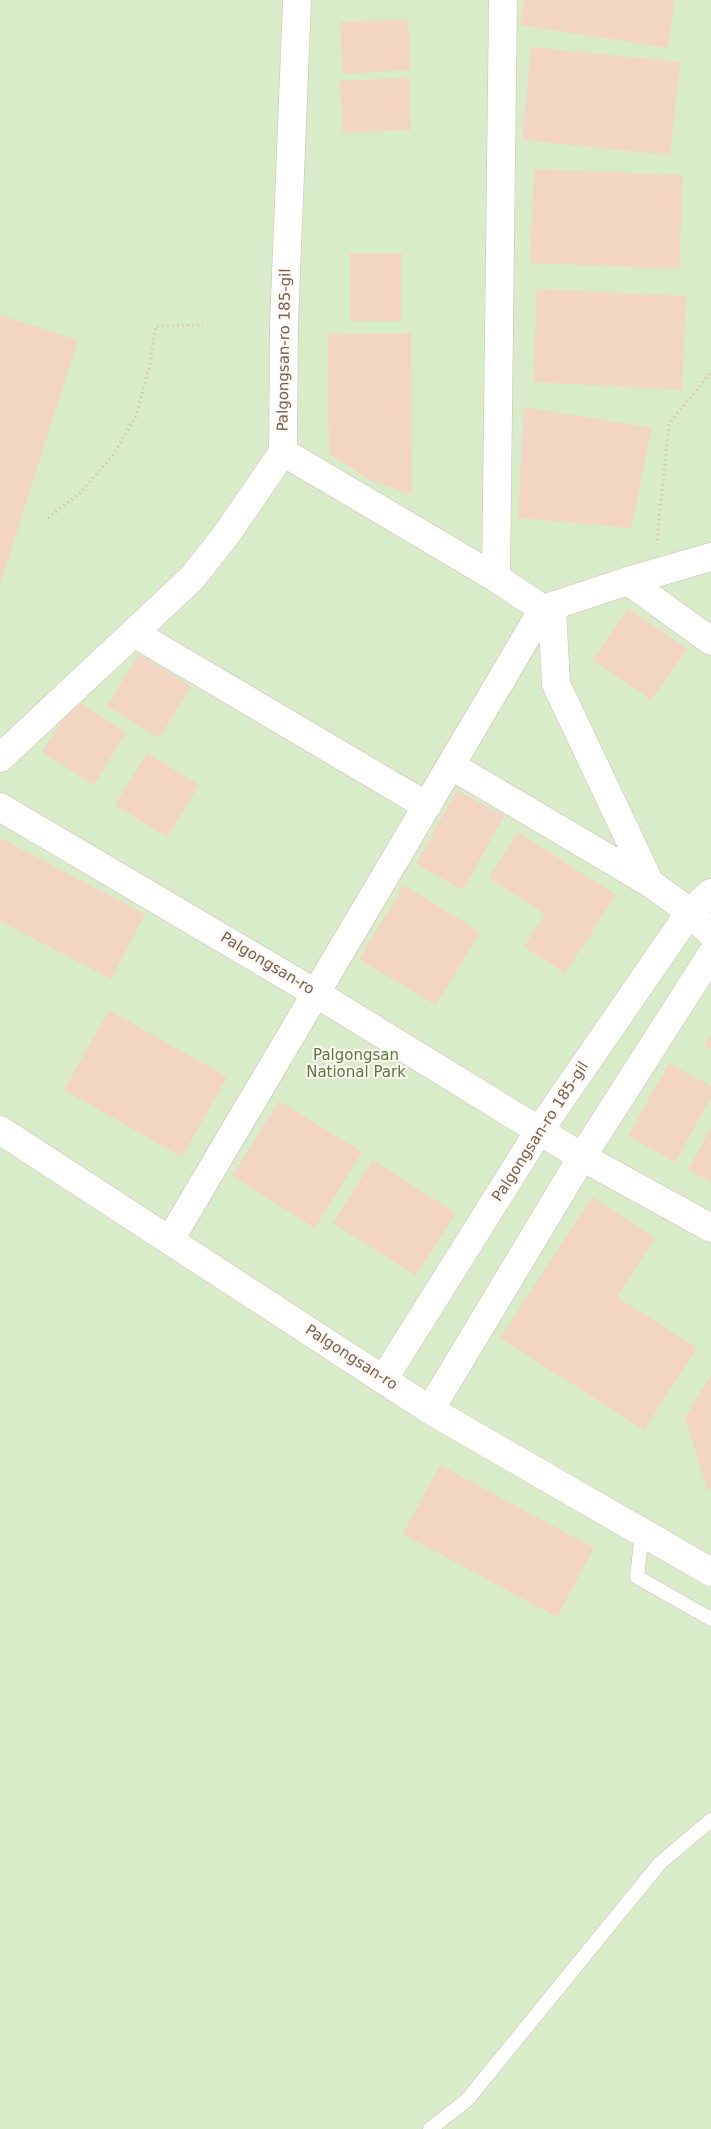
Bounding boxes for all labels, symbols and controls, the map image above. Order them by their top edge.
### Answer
street label: Palgongsan-ro 185-gil [275,268,295,432]
street label: Palgongsan-ro [217,929,317,999]
park label: Palgongsan National Park [306,1047,406,1082]
street label: Palgongsan-ro 185-gil [489,1059,593,1205]
street label: Palgongsan-ro [301,1321,401,1395]

